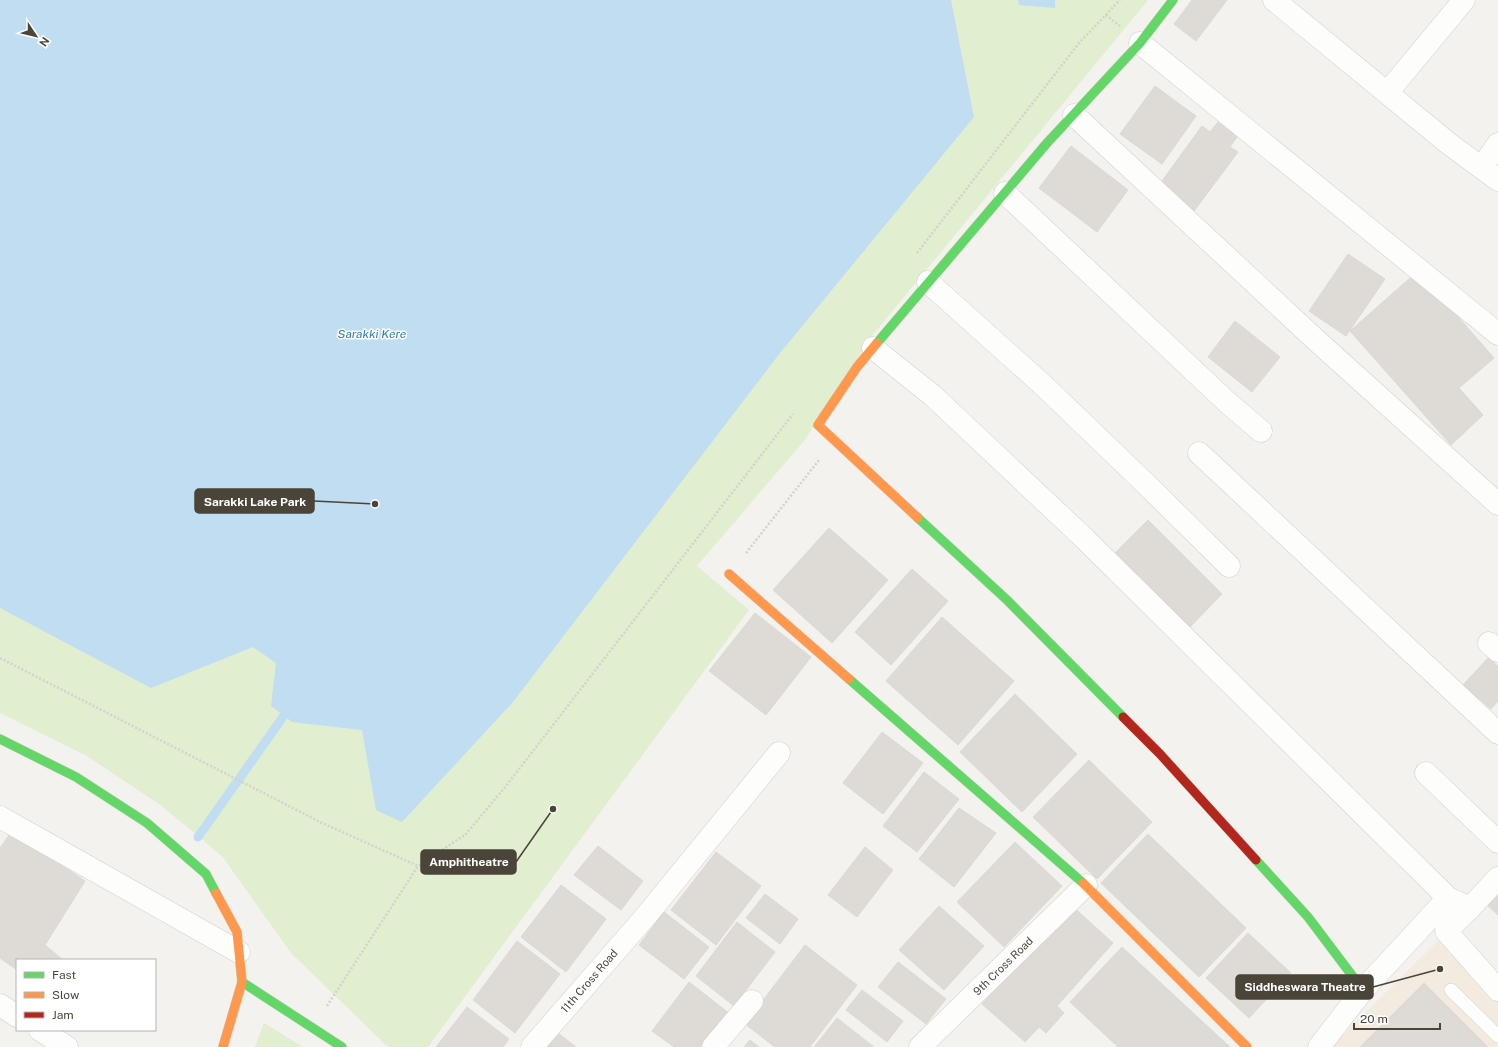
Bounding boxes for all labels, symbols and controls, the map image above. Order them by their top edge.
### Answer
north arrow [16,16,56,56]
text: N [37,35,52,49]
water label: Sarakki Kere [338,327,407,341]
callout: Sarakki Lake Park [195,489,314,513]
text: Sarakki Lake Park [204,495,306,509]
callout: Amphitheatre [421,850,516,874]
text: Amphitheatre [429,855,509,869]
street label: 9th Cross Road [971,935,1035,997]
street label: 11th Cross Road [558,947,620,1015]
legend [16,959,156,1031]
text: Fast [52,968,77,982]
callout: Siddheswara Theatre [1236,975,1373,999]
text: Siddheswara Theatre [1244,980,1366,994]
text: Slow [52,988,80,1002]
scale bar [1354,1005,1440,1031]
text: Jam [52,1008,74,1022]
text: 20 m [1360,1012,1388,1026]

